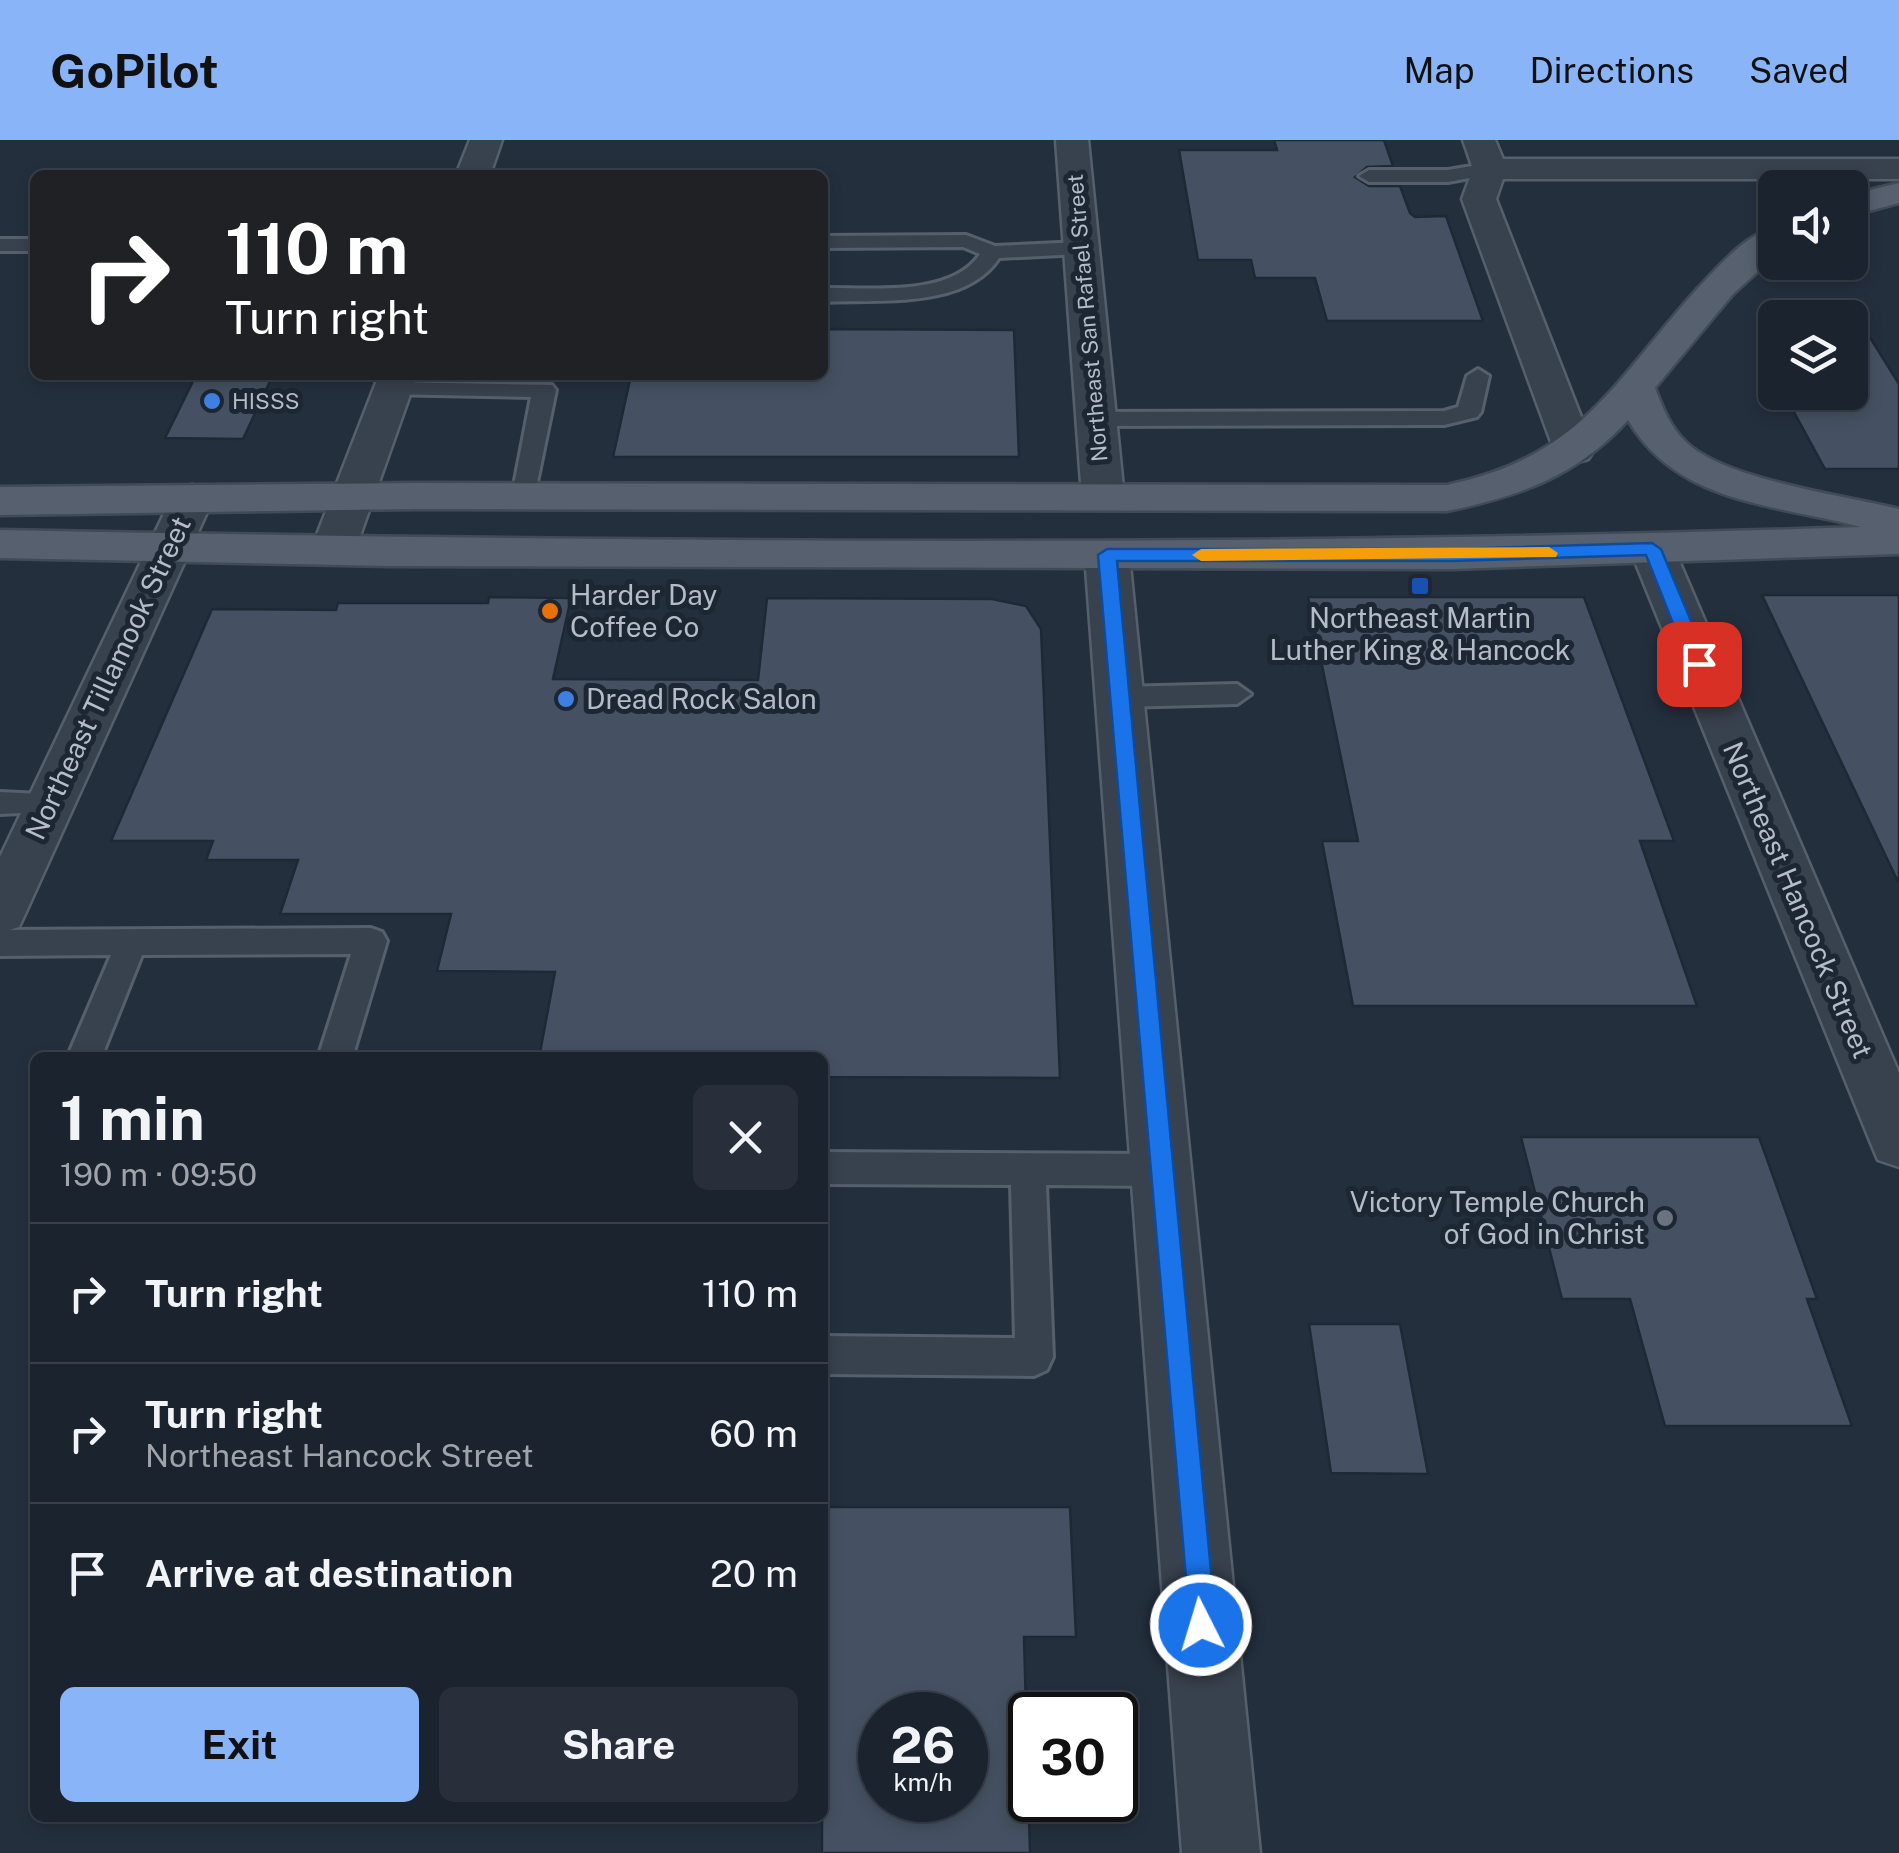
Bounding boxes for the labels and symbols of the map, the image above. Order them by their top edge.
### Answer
street label: Northeast San Rafael Street [1061,173,1113,463]
place label: HISSS [232,388,300,414]
marker: HISSS [201,390,223,412]
street label: Northeast Tillamook Street [18,511,197,845]
marker: Northeast Martin Luther King & Hancock [1409,575,1431,597]
place label: Harder Day Coffee Co [570,578,717,643]
marker: Harder Day Coffee Co [539,600,561,622]
place label: Northeast Martin Luther King & Hancock [1269,601,1571,666]
pin [1657,622,1742,707]
place label: Dread Rock Salon [586,682,817,715]
marker: Dread Rock Salon [555,688,577,710]
street label: Northeast Hancock Street [1717,737,1880,1063]
place label: Victory Temple Church of God in Christ [1350,1185,1645,1250]
marker: Victory Temple Church of God in Christ [1654,1207,1676,1229]
position arrow [1149,1573,1253,1677]
speed limit sign: 30 [1008,1692,1138,1822]

